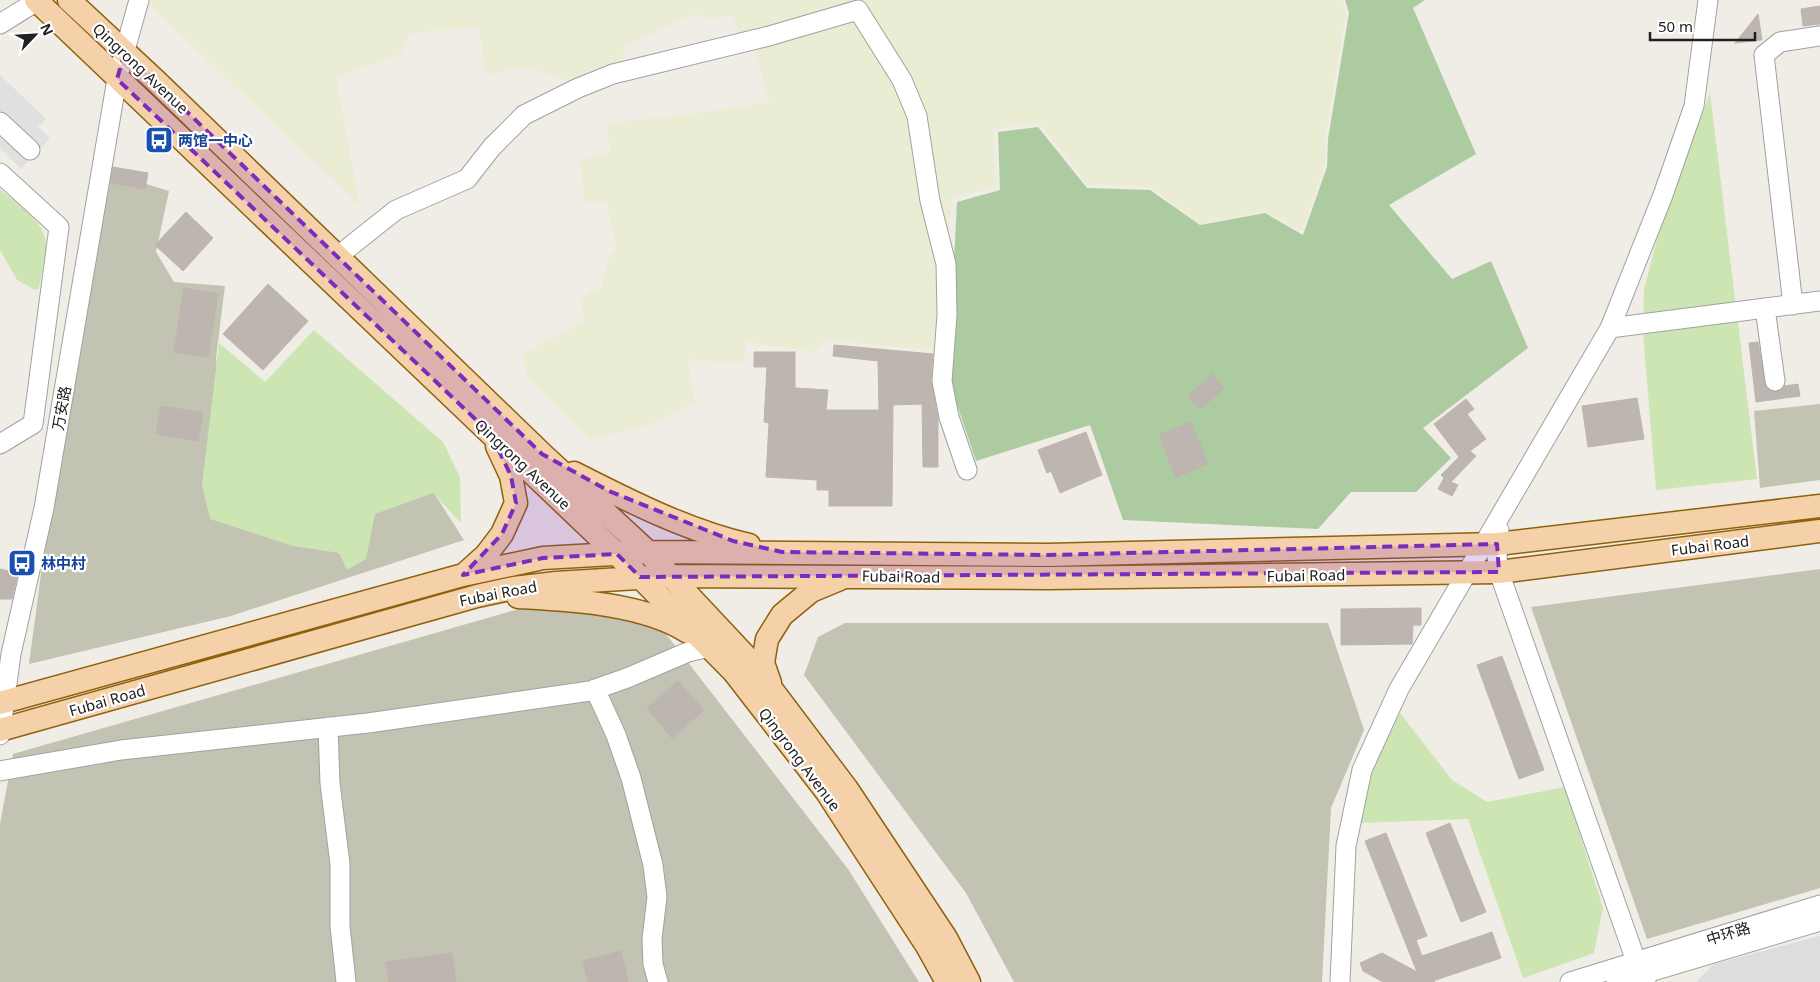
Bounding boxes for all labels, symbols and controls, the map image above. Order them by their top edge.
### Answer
north arrow [10,10,60,60]
scale bar [1650,10,1755,42]
text: 50 m [1658,16,1693,36]
street label: Qingrong Avenue [89,18,193,118]
text: N [36,20,58,38]
bus stop icon: 两馆一中心 [144,125,174,155]
place label: 两馆一中心 [178,130,253,150]
street label: 万安路 [47,384,75,432]
street label: Qingrong Avenue [471,414,575,514]
street label: Fubai Road [1670,530,1750,560]
bus stop icon: 林中村 [7,548,37,578]
place label: 林中村 [41,553,86,573]
street label: Fubai Road [1267,564,1345,586]
street label: Fubai Road [862,565,940,587]
street label: Fubai Road [458,576,538,610]
street label: Fubai Road [67,680,147,720]
street label: Qingrong Avenue [755,703,845,815]
street label: 中环路 [1704,917,1752,949]

